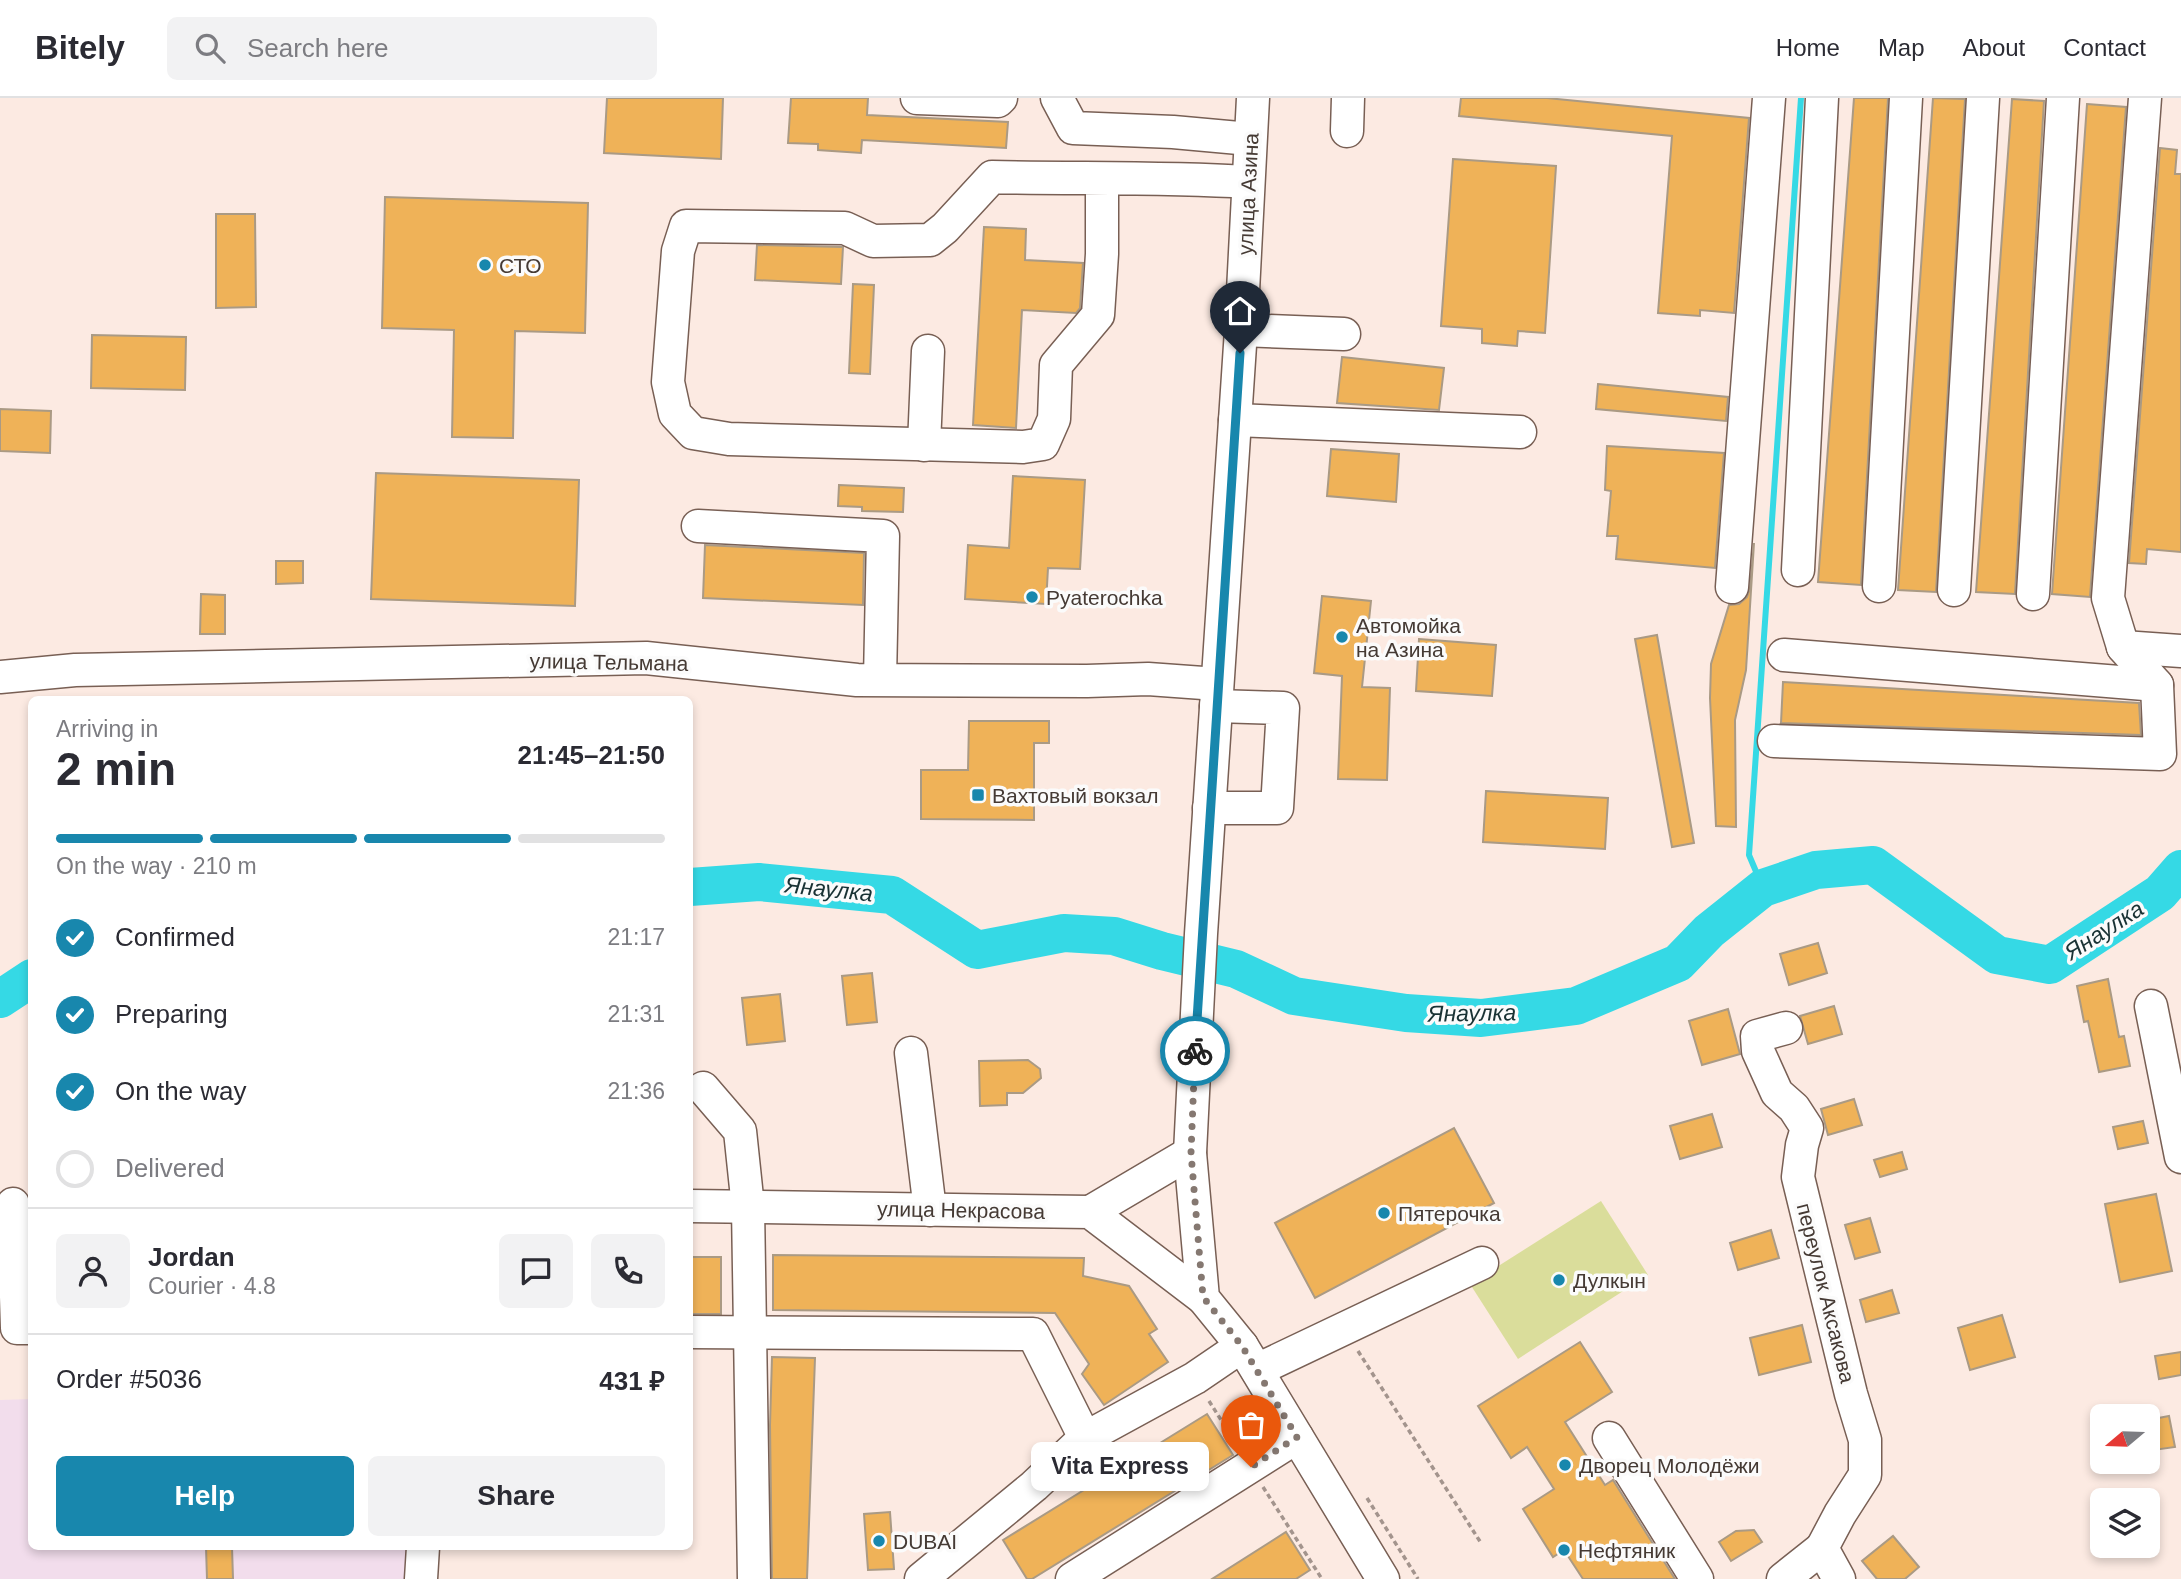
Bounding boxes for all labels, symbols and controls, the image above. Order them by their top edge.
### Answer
search box [167,17,657,80]
text: Bitely [35,29,125,66]
icon: search [191,29,229,67]
text: Search here [247,33,389,63]
text: Home [1776,34,1840,61]
text: Map [1878,34,1925,61]
text: About [1963,34,2025,61]
text: Contact [2063,34,2146,61]
street label: улица Азина [1233,132,1263,256]
place label: СТО [499,254,542,277]
marker: СТО [477,257,493,273]
pin [1210,281,1270,353]
icon: home [1221,292,1259,330]
place label: Pyaterochka [1046,586,1163,609]
marker: Pyaterochka [1024,589,1040,605]
place label: Автомойка на Азина [1356,614,1461,661]
marker: Автомойка на Азина [1334,629,1350,645]
street label: улица Тельмана [529,649,689,675]
text: Arriving in [56,716,158,742]
text: 21:45–21:50 [518,740,665,770]
text: 2 min [56,743,176,795]
place label: Вахтовый вокзал [992,784,1158,807]
marker: Вахтовый вокзал [970,787,986,803]
text: On the way · 210 m [56,853,257,879]
water label: Янаулка [782,871,874,907]
water label: Янаулка [2058,895,2148,966]
icon: check [56,919,94,957]
text: Confirmed [115,922,235,952]
text: 21:17 [607,924,665,950]
icon: check [56,996,94,1034]
text: Preparing [115,999,228,1029]
water label: Янаулка [1426,999,1516,1027]
text: 21:31 [607,1001,665,1027]
courier [1160,1016,1230,1086]
icon: bike [1176,1032,1214,1070]
icon: check [56,1073,94,1111]
text: On the way [115,1076,247,1106]
text: 21:36 [607,1078,665,1104]
text: Delivered [115,1153,225,1183]
street label: улица Некрасова [877,1197,1045,1223]
street label: переулок Аксакова [1792,1201,1860,1386]
place label: Пятерочка [1398,1202,1501,1225]
marker: Пятерочка [1376,1205,1392,1221]
button: person [56,1234,130,1308]
button: chat [499,1234,573,1308]
button: phone [591,1234,665,1308]
text: Jordan [148,1242,235,1272]
place label: Дулкын [1573,1269,1646,1292]
marker: Дулкын [1551,1272,1567,1288]
text: Courier · 4.8 [148,1273,276,1299]
text: Order #5036 [56,1364,202,1394]
text: 431 ₽ [599,1366,665,1396]
pin [1221,1395,1281,1467]
north arrow [2090,1404,2160,1474]
map controls [2090,1404,2160,1558]
icon: bag [1232,1406,1270,1444]
callout: Vita Express [1030,1442,1209,1492]
text: Vita Express [1051,1453,1189,1479]
place label: Дворец Молодёжи [1579,1454,1759,1477]
button: Help [56,1456,354,1536]
button: Share [368,1456,665,1536]
marker: Дворец Молодёжи [1557,1457,1573,1473]
button: layers [2090,1488,2160,1558]
place label: DUBAI [893,1530,957,1553]
marker: DUBAI [871,1533,887,1549]
place label: Нефтяник [1578,1539,1676,1562]
marker: Нефтяник [1556,1542,1572,1558]

